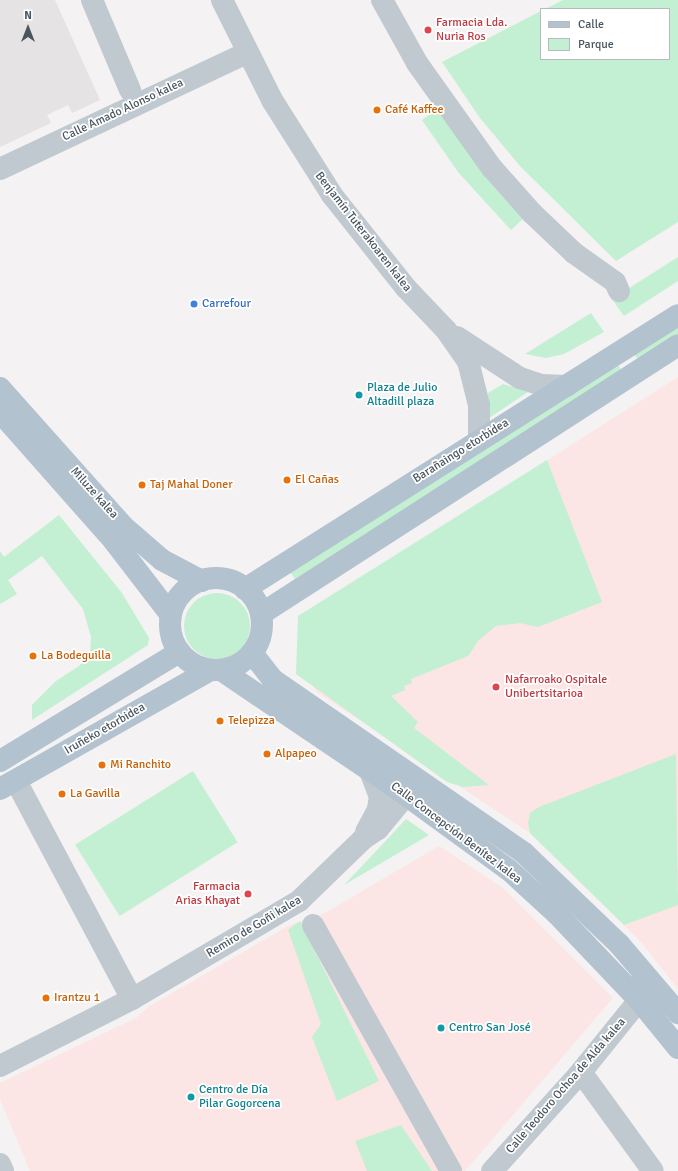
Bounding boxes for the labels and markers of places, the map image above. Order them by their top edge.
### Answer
place label: Farmacia Lda. Nuria Ros [436,16,507,44]
marker: Farmacia Lda. Nuria Ros [423,25,433,35]
place label: Café Kaffee [385,103,444,117]
marker: Café Kaffee [372,105,382,115]
place label: Carrefour [202,297,251,311]
marker: Carrefour [189,299,199,309]
place label: Plaza de Julio Altadill plaza [367,381,437,409]
marker: Plaza de Julio Altadill plaza [354,390,364,400]
place label: El Cañas [295,473,339,487]
marker: El Cañas [282,475,292,485]
place label: Taj Mahal Doner [150,478,233,492]
marker: Taj Mahal Doner [137,480,147,490]
place label: La Bodeguilla [41,649,111,663]
marker: La Bodeguilla [28,651,38,661]
place label: Nafarroako Ospitale Unibertsitarioa [505,673,607,701]
marker: Nafarroako Ospitale Unibertsitarioa [490,681,502,693]
place label: Telepizza [228,714,275,728]
marker: Telepizza [215,716,225,726]
place label: Alpapeo [275,747,317,761]
marker: Alpapeo [262,749,272,759]
place label: Mi Ranchito [110,758,171,772]
marker: Mi Ranchito [97,760,107,770]
place label: La Gavilla [70,787,120,801]
marker: La Gavilla [57,789,67,799]
place label: Farmacia Arias Khayat [176,880,240,908]
marker: Farmacia Arias Khayat [243,889,253,899]
place label: Irantzu 1 [54,991,100,1005]
marker: Irantzu 1 [41,993,51,1003]
place label: Centro San José [449,1021,531,1035]
marker: Centro San José [436,1023,446,1033]
place label: Centro de Día Pilar Gogorcena [199,1083,281,1111]
marker: Centro de Día Pilar Gogorcena [186,1092,196,1102]

